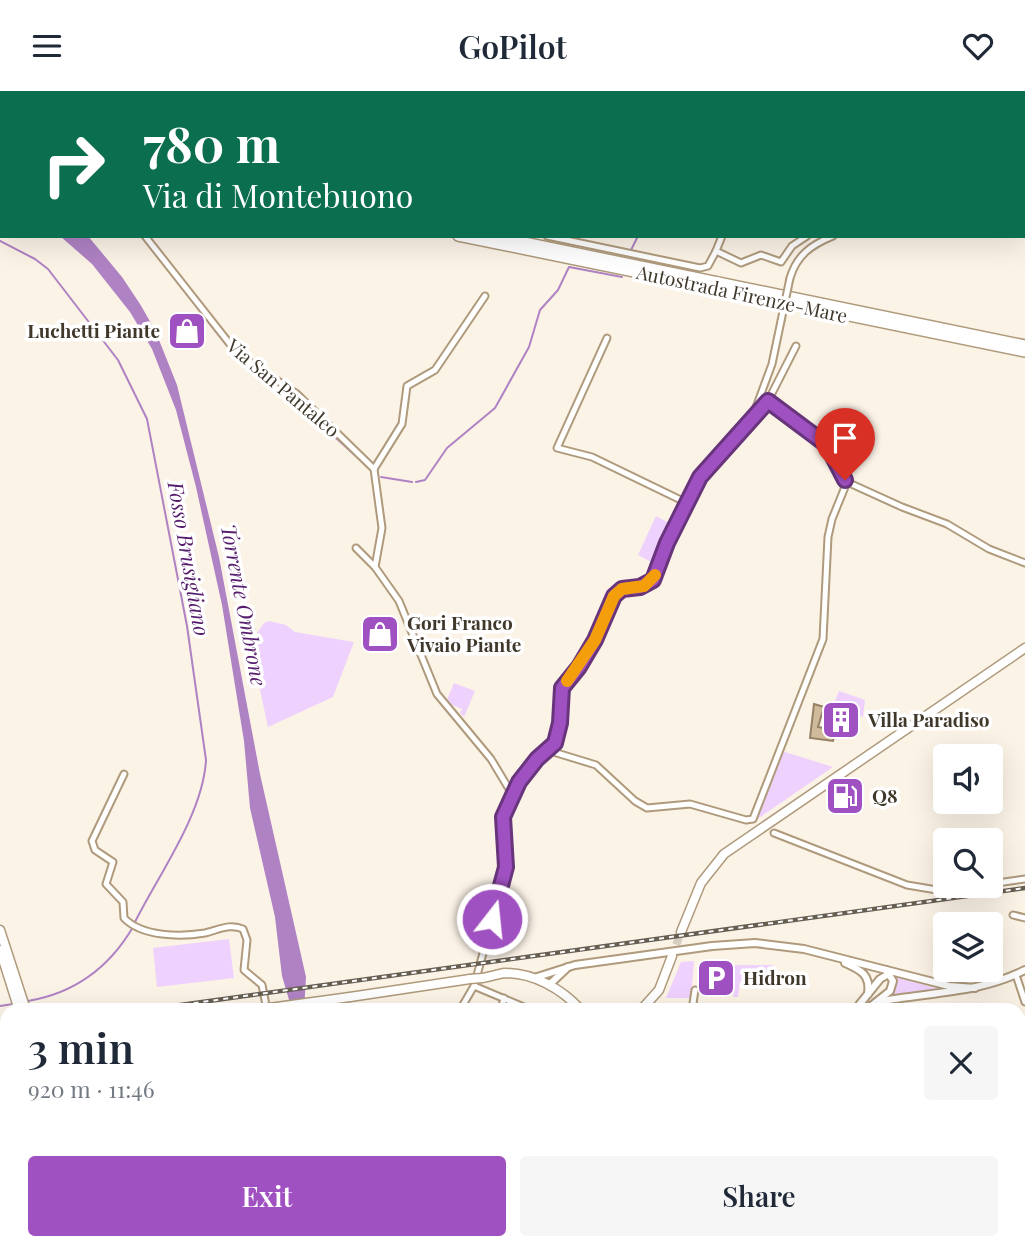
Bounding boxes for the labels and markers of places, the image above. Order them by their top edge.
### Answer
shop icon: Luchetti Piante [166,310,208,352]
place label: Luchetti Piante [27,317,160,343]
pin [815,408,875,480]
place label: Gori Franco Vivaio Piante [406,609,521,657]
shop icon: Gori Franco Vivaio Piante [359,613,401,655]
building icon: Villa Paradiso [820,699,862,741]
place label: Villa Paradiso [867,706,990,732]
fuel station icon: Q8 [824,775,866,817]
place label: Q8 [872,782,898,808]
parking icon: Hidron [695,957,737,999]
place label: Hidron [743,964,807,990]

